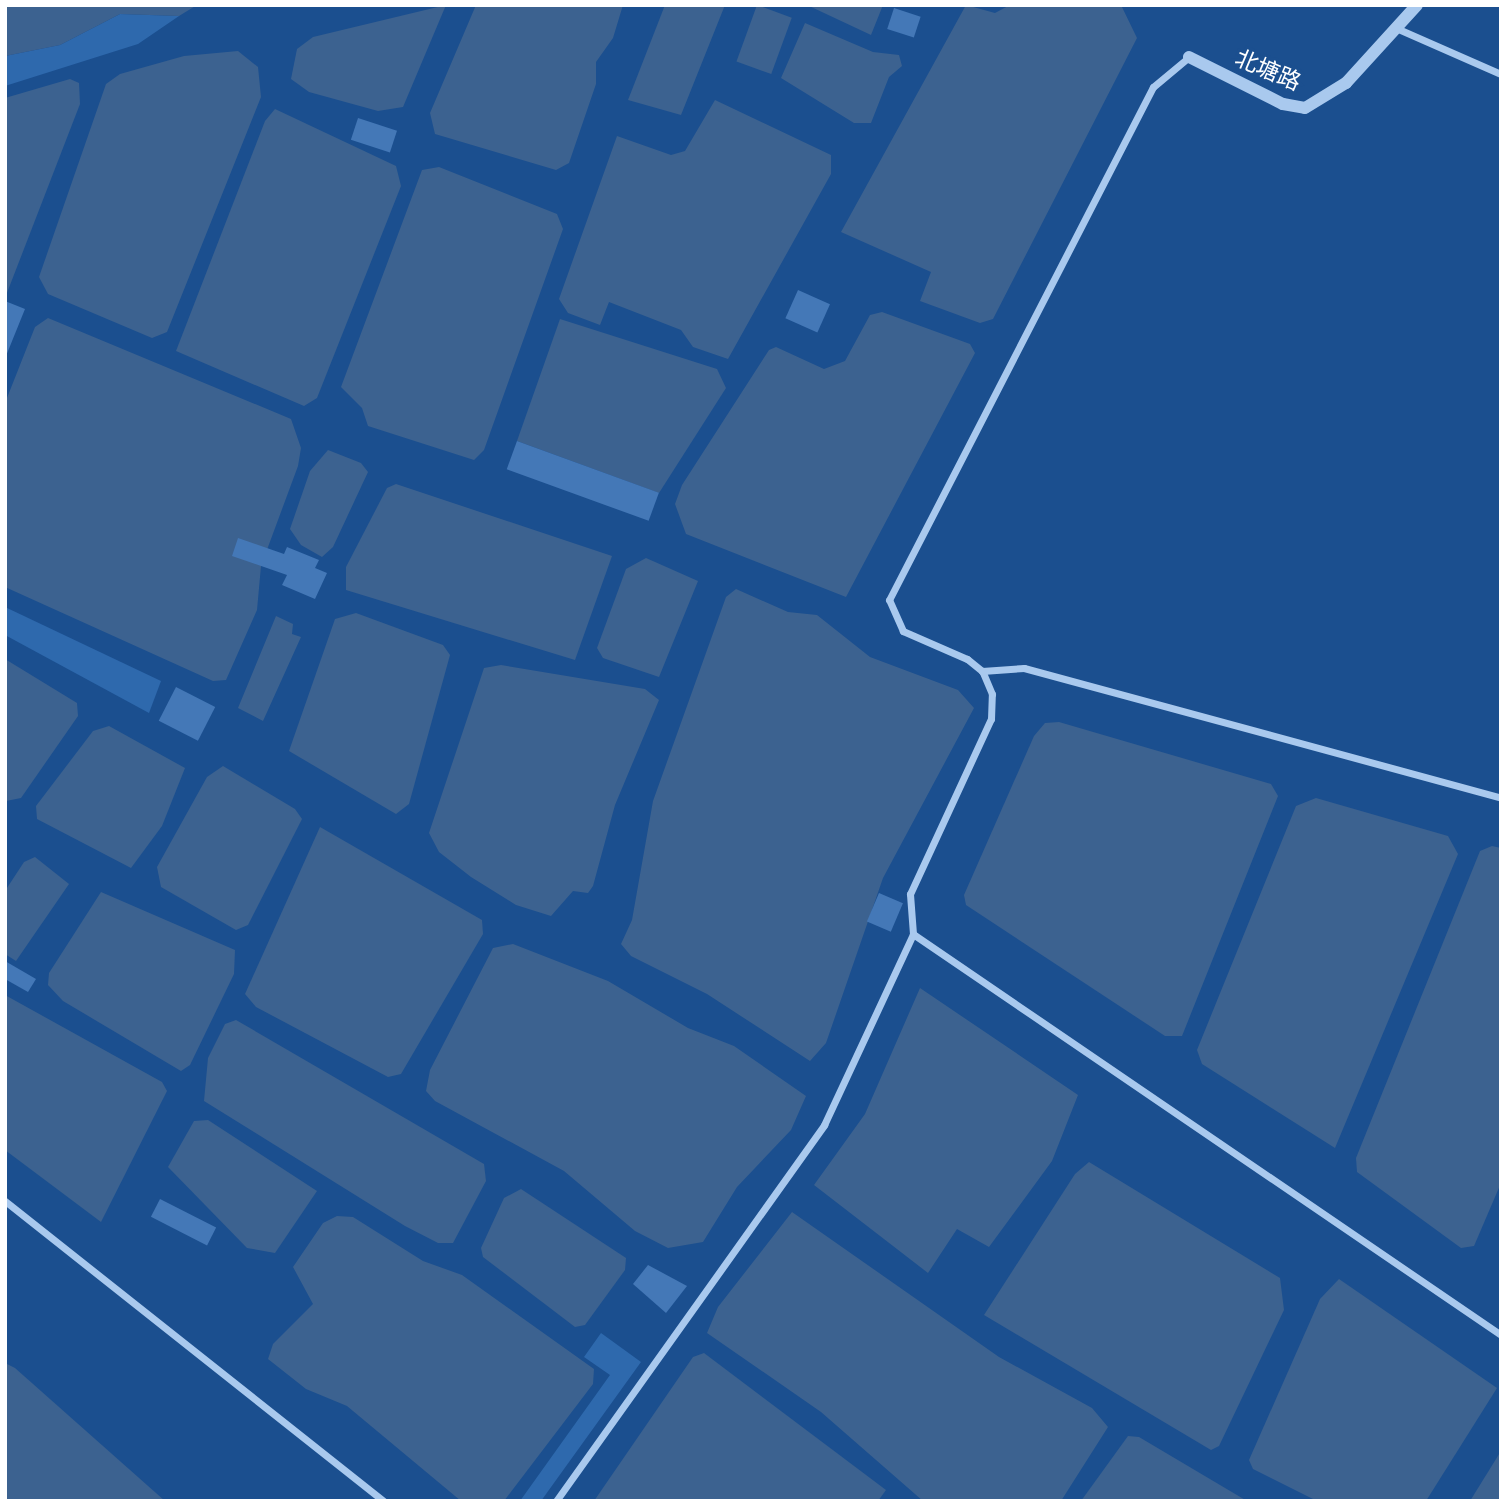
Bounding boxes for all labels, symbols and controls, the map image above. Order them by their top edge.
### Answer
street label: 北塘路 [1231,44,1305,96]

